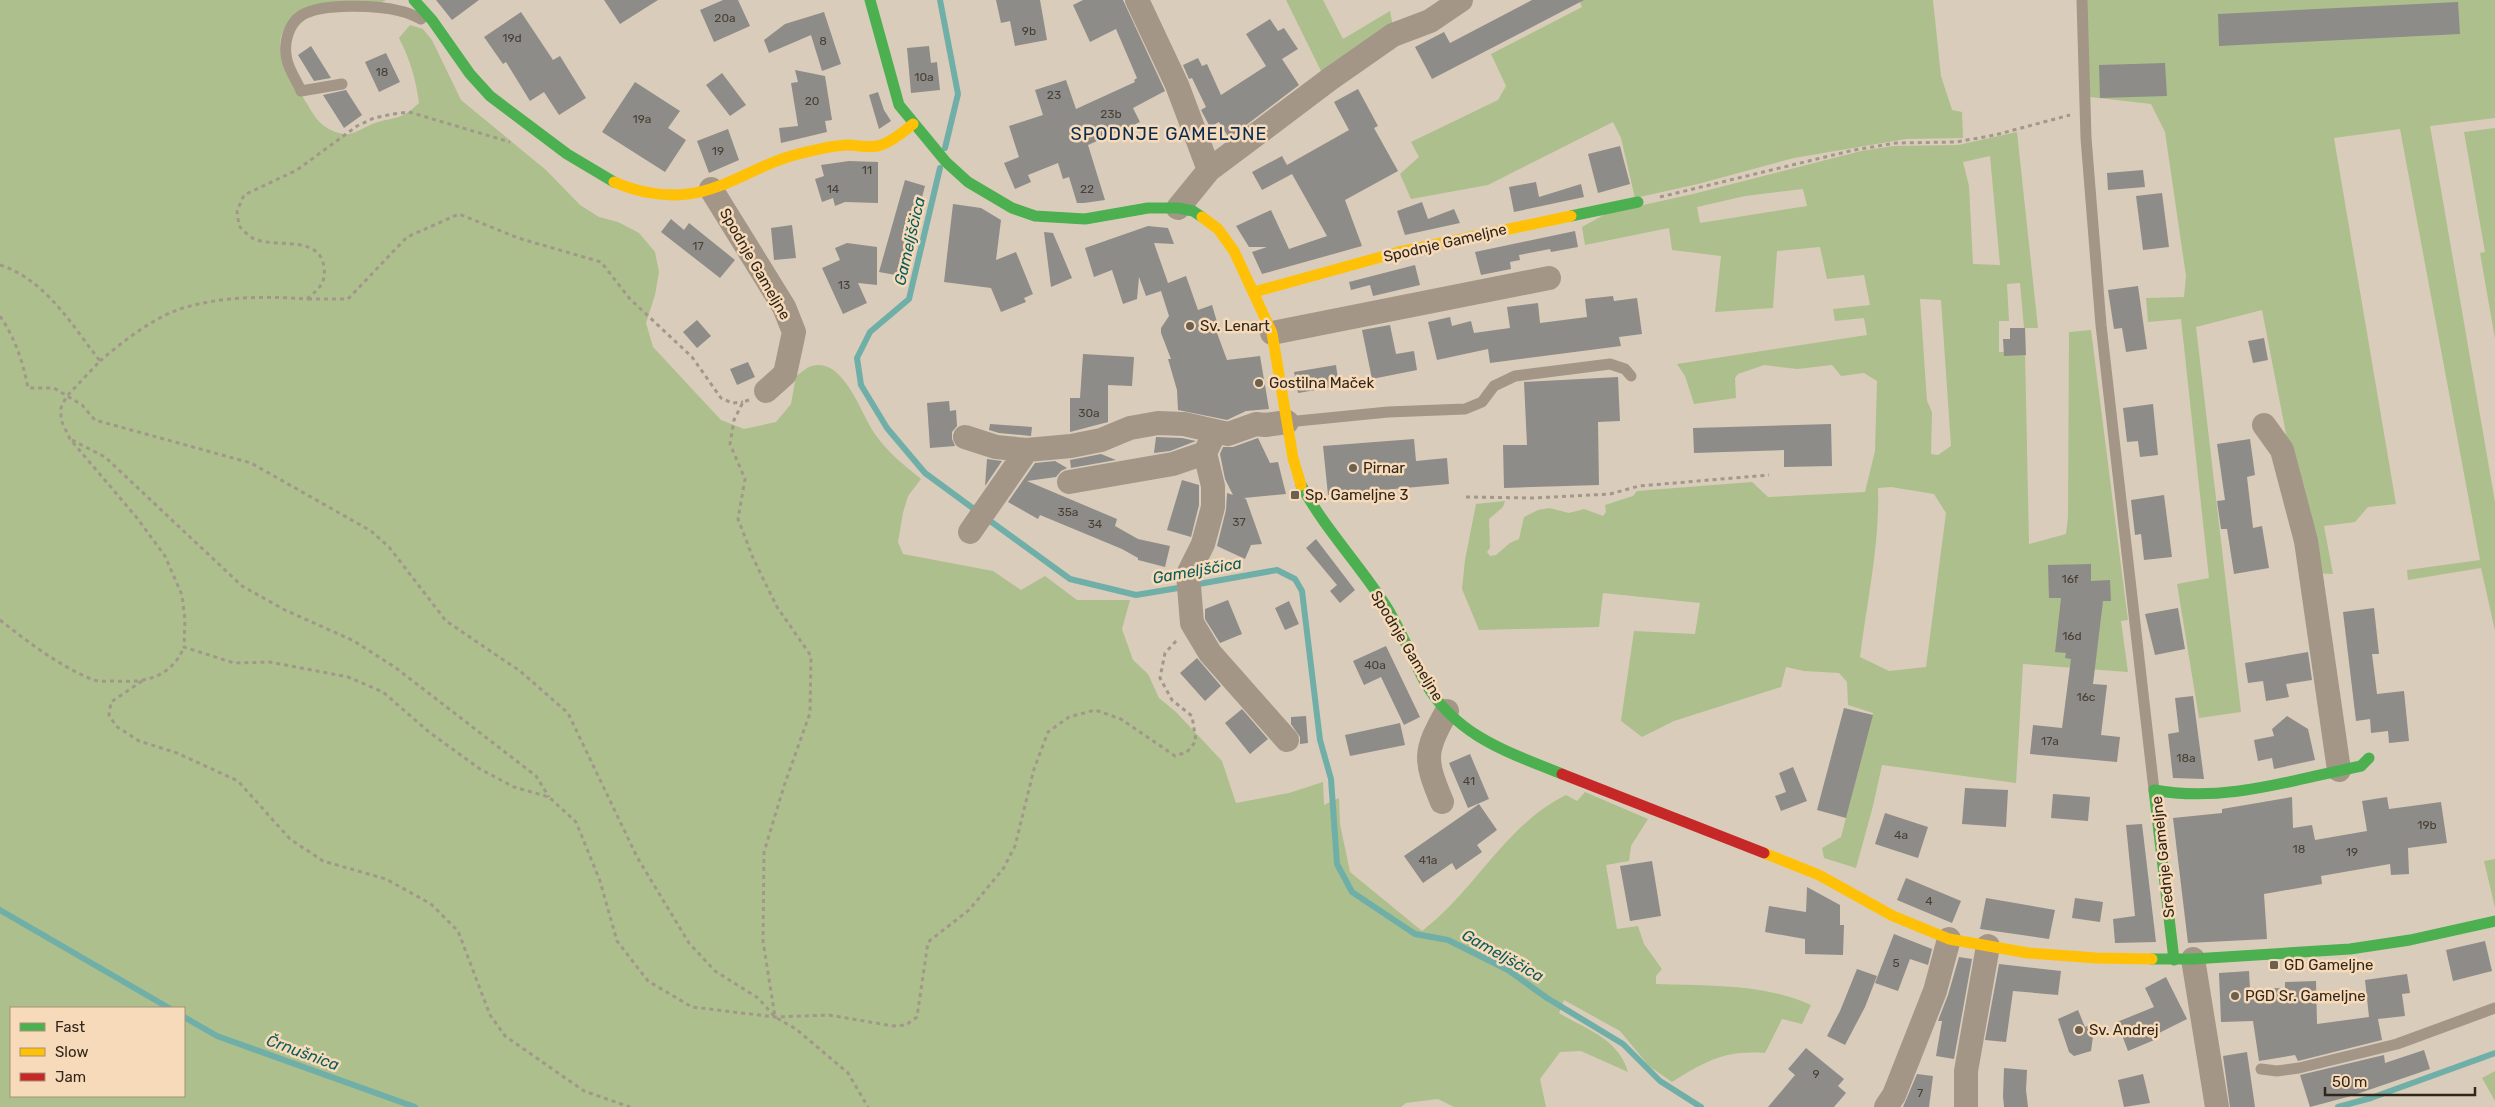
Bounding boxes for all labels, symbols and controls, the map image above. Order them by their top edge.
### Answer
house number: 20a [714,11,736,25]
house number: 9b [1022,24,1036,38]
house number: 19d [502,31,522,45]
house number: 8 [819,34,827,48]
house number: 18 [376,65,388,79]
house number: 10a [914,70,934,84]
house number: 23 [1047,88,1061,102]
house number: 20 [805,94,819,108]
house number: 23b [1100,107,1122,121]
house number: 19a [633,112,651,126]
district label: SPODNJE GAMELJNE [1071,123,1267,145]
house number: 19 [712,144,724,158]
house number: 11 [862,163,872,177]
house number: 14 [827,182,840,196]
house number: 22 [1080,182,1094,196]
water label: Gameljščica [890,195,929,287]
street label: Spodnje Gameljne [716,205,794,323]
street label: Spodnje Gameljne [1382,220,1508,266]
house number: 17 [692,239,704,253]
house number: 13 [838,278,850,292]
place label: Sv. Lenart [1200,317,1270,335]
marker: Sv. Lenart [1184,320,1196,332]
place label: Gostilna Maček [1269,374,1375,392]
marker: Gostilna Maček [1253,377,1265,389]
house number: 30a [1078,406,1100,420]
place label: Pirnar [1363,459,1405,477]
marker: Pirnar [1347,462,1359,474]
place label: Sp. Gameljne 3 [1305,486,1408,504]
marker: Sp. Gameljne 3 [1289,489,1301,501]
house number: 35a [1058,505,1078,519]
house number: 37 [1232,515,1246,529]
house number: 34 [1088,517,1103,531]
water label: Gameljščica [1151,553,1243,588]
house number: 16f [2062,572,2079,586]
street label: Spodnje Gameljne [1367,587,1447,705]
house number: 16d [2062,629,2082,643]
house number: 40a [1364,658,1386,672]
house number: 16c [2077,690,2096,704]
house number: 17a [2041,734,2059,748]
house number: 18a [2176,751,2196,765]
house number: 41 [1463,774,1475,788]
street label: Srednje Gameljne [2148,795,2178,919]
house number: 19b [2417,818,2437,832]
house number: 4a [1894,828,1908,842]
house number: 18 [2293,842,2305,856]
house number: 19 [2346,845,2358,859]
house number: 41a [1419,853,1437,867]
house number: 4 [1925,894,1933,908]
water label: Gameljščica [1459,925,1547,986]
house number: 5 [1892,956,1900,970]
place label: GD Gameljne [2284,956,2373,974]
marker: GD Gameljne [2268,959,2280,971]
place label: PGD Sr. Gameljne [2245,987,2366,1005]
marker: PGD Sr. Gameljne [2229,990,2241,1002]
legend [10,1007,185,1097]
text: Fast [55,1018,85,1036]
place label: Sv. Andrej [2089,1021,2159,1039]
marker: Sv. Andrej [2073,1024,2085,1036]
water label: Črnušnica [264,1030,342,1074]
text: Slow [55,1043,88,1061]
scale bar [2325,1064,2475,1096]
house number: 9 [1812,1067,1820,1081]
text: Jam [55,1068,86,1086]
text: 50 m [2332,1073,2367,1091]
house number: 7 [1917,1086,1923,1100]

